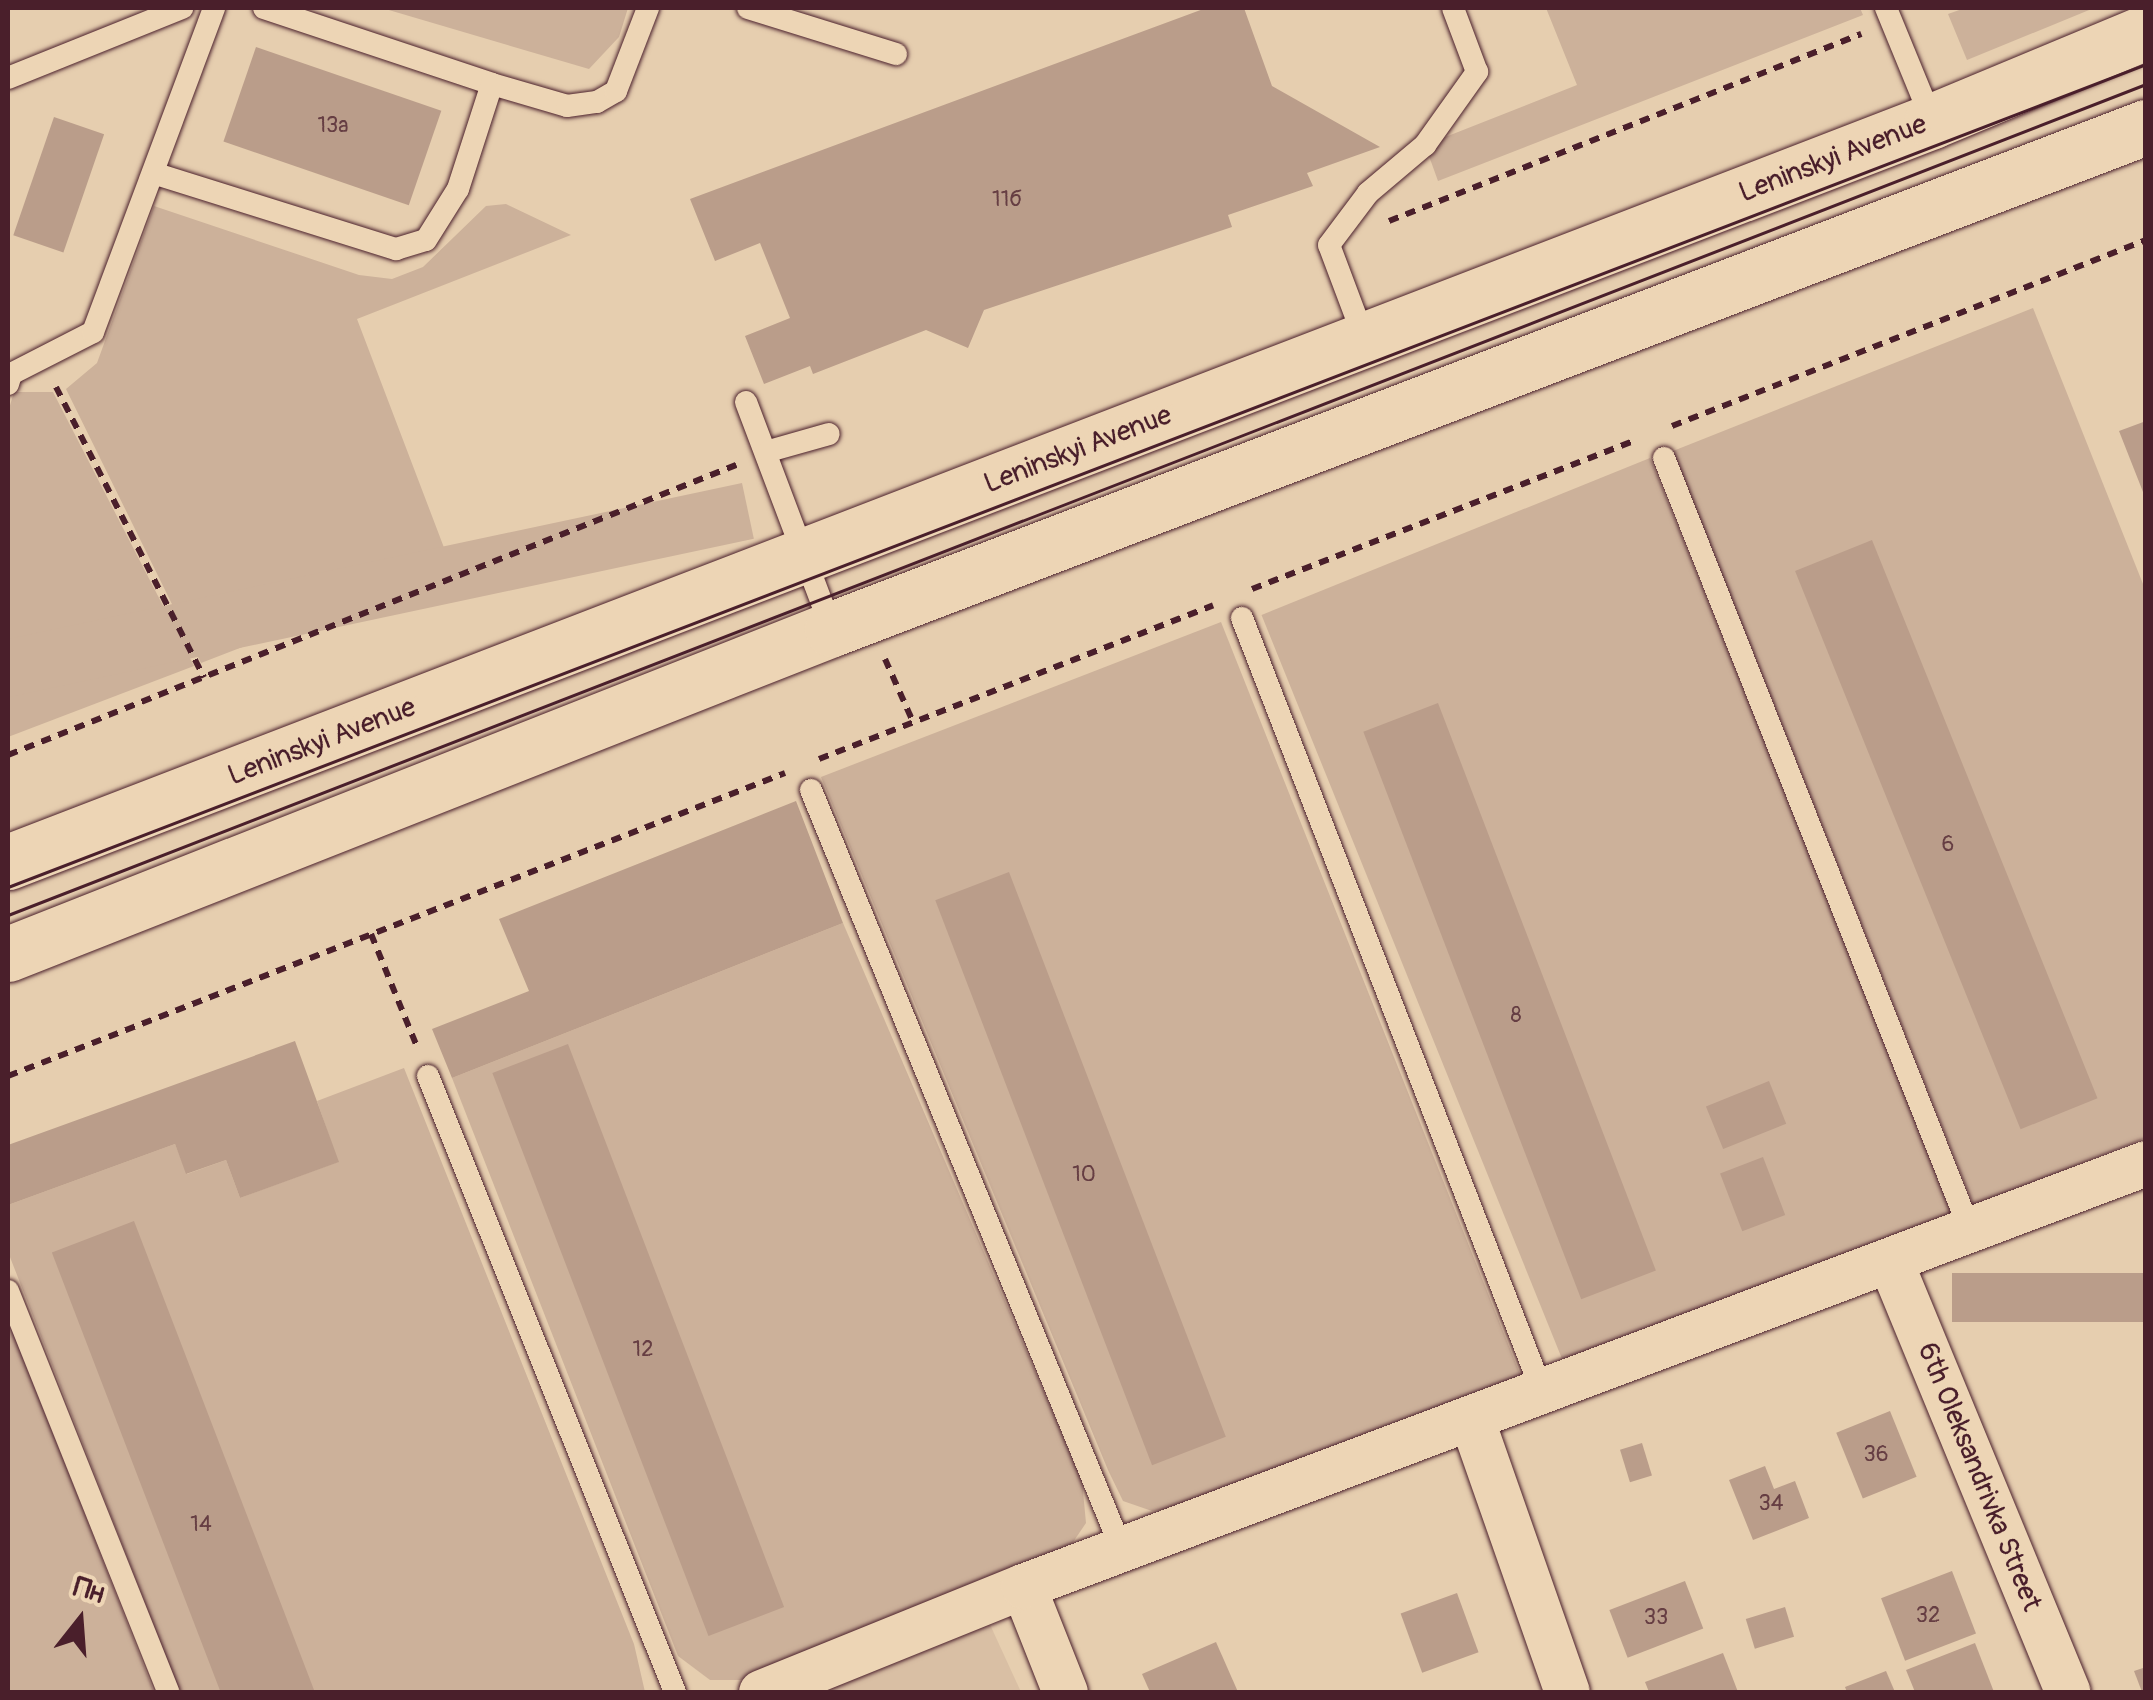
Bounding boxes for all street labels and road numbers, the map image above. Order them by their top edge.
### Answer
street label: Leninskyi Avenue [1734,108,1932,210]
street label: Leninskyi Avenue [979,399,1177,501]
street label: Leninskyi Avenue [223,691,421,793]
street label: 6th Oleksandrivka Street [1910,1338,2048,1616]

